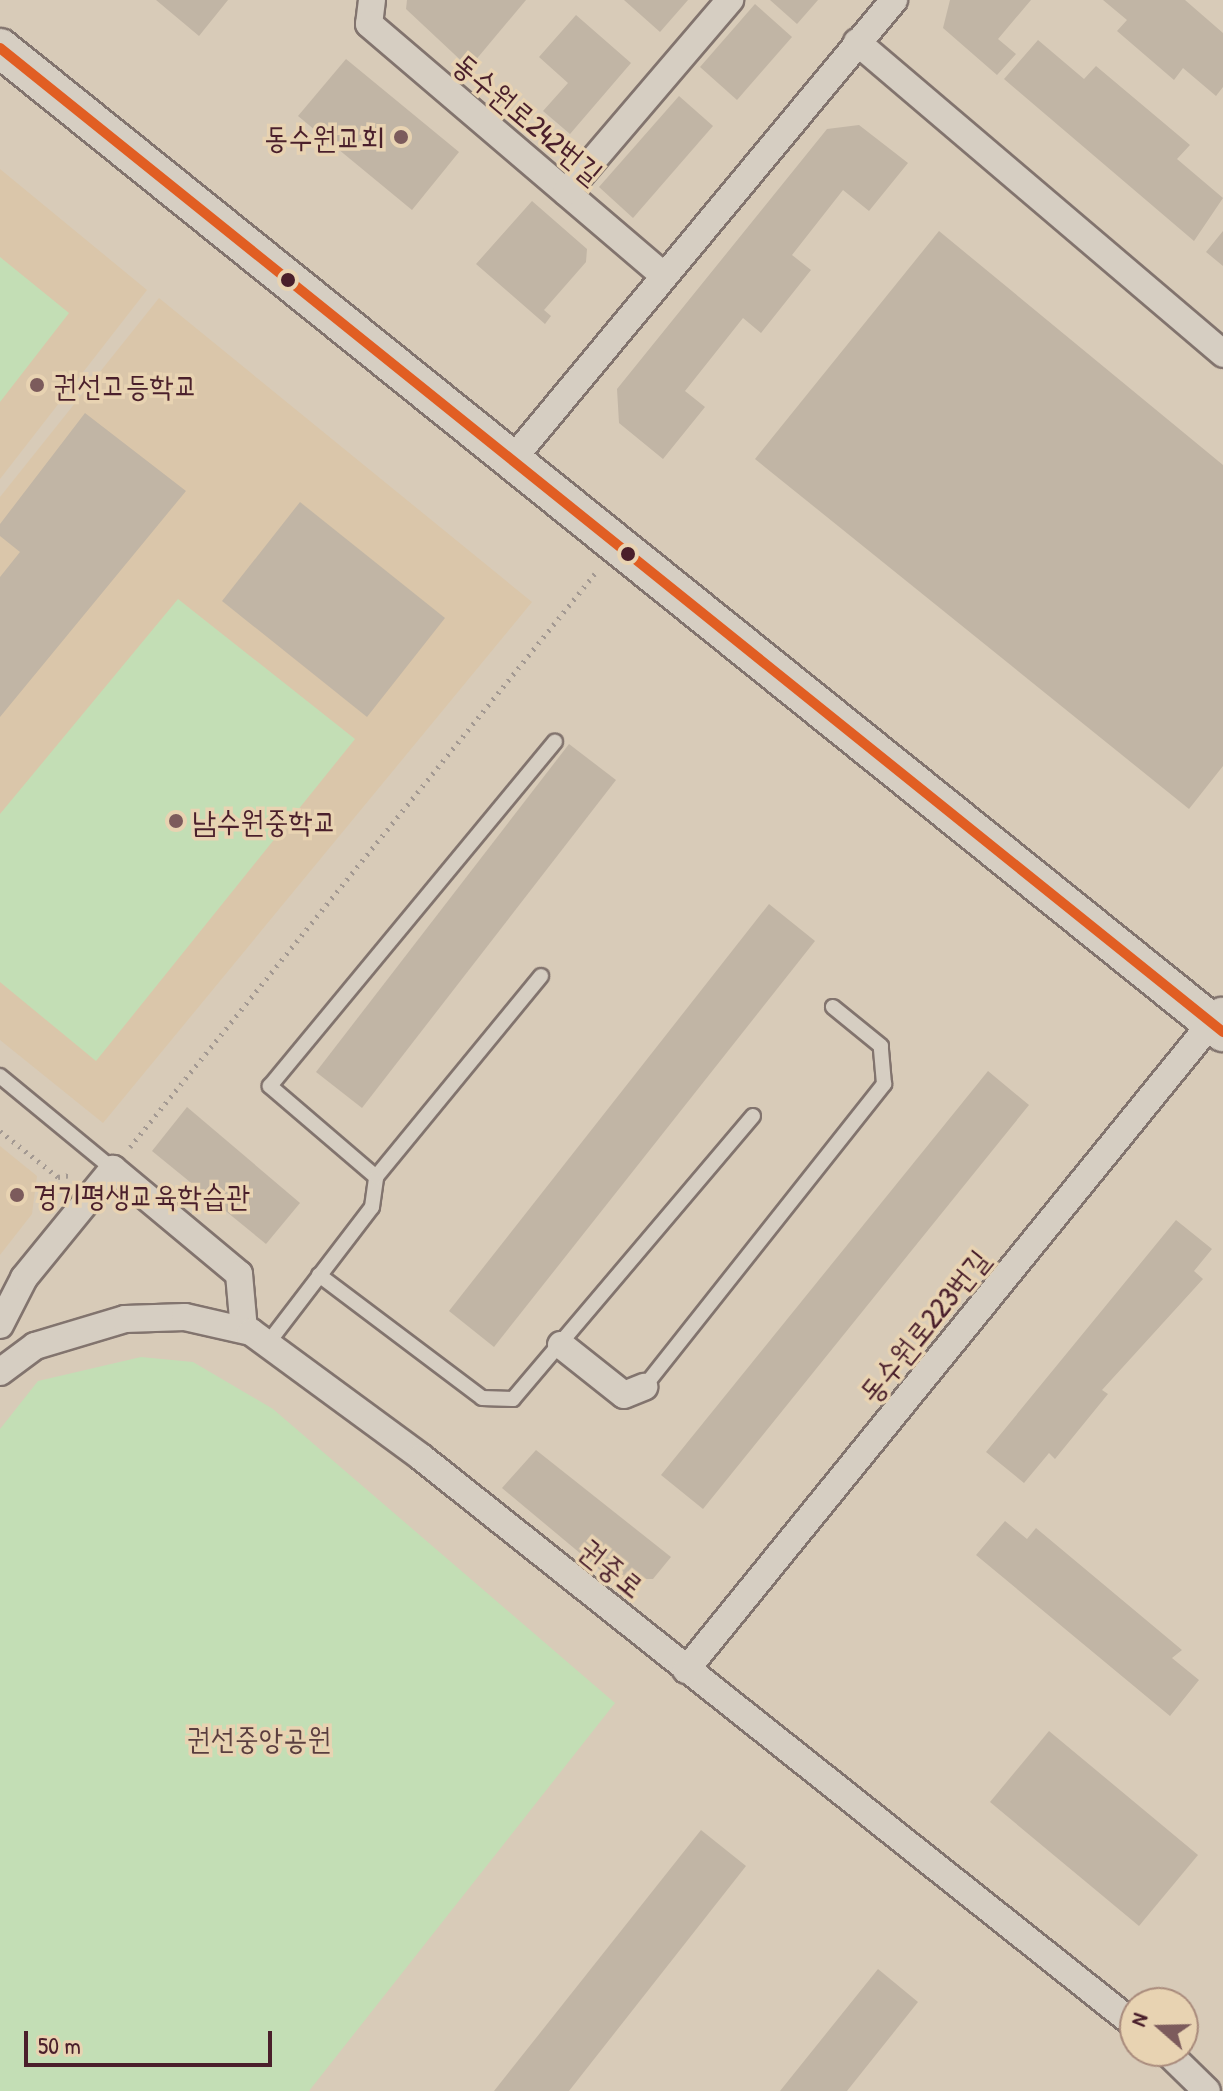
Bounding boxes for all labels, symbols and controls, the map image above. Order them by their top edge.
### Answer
street label: 동수원로242번길 [446,45,610,191]
place label: 동수원교회 [264,119,385,155]
marker: 동수원교회 [392,128,410,146]
unlabelled marker [280,272,296,288]
place label: 권선고등학교 [53,367,198,403]
marker: 권선고등학교 [28,376,46,394]
unlabelled marker [620,546,636,562]
place label: 남수원중학교 [192,803,337,839]
marker: 남수원중학교 [167,812,185,830]
place label: 경기평생교육학습관 [33,1177,250,1213]
marker: 경기평생교육학습관 [8,1186,26,1204]
street label: 동수원로223번길 [851,1242,997,1410]
street label: 권중로 [573,1531,651,1605]
park label: 권선중앙공원 [187,1720,331,1756]
north arrow [1119,1987,1199,2067]
text: N [1122,2009,1154,2030]
scale bar [28,2015,276,2065]
text: 50 m [38,2029,81,2061]

